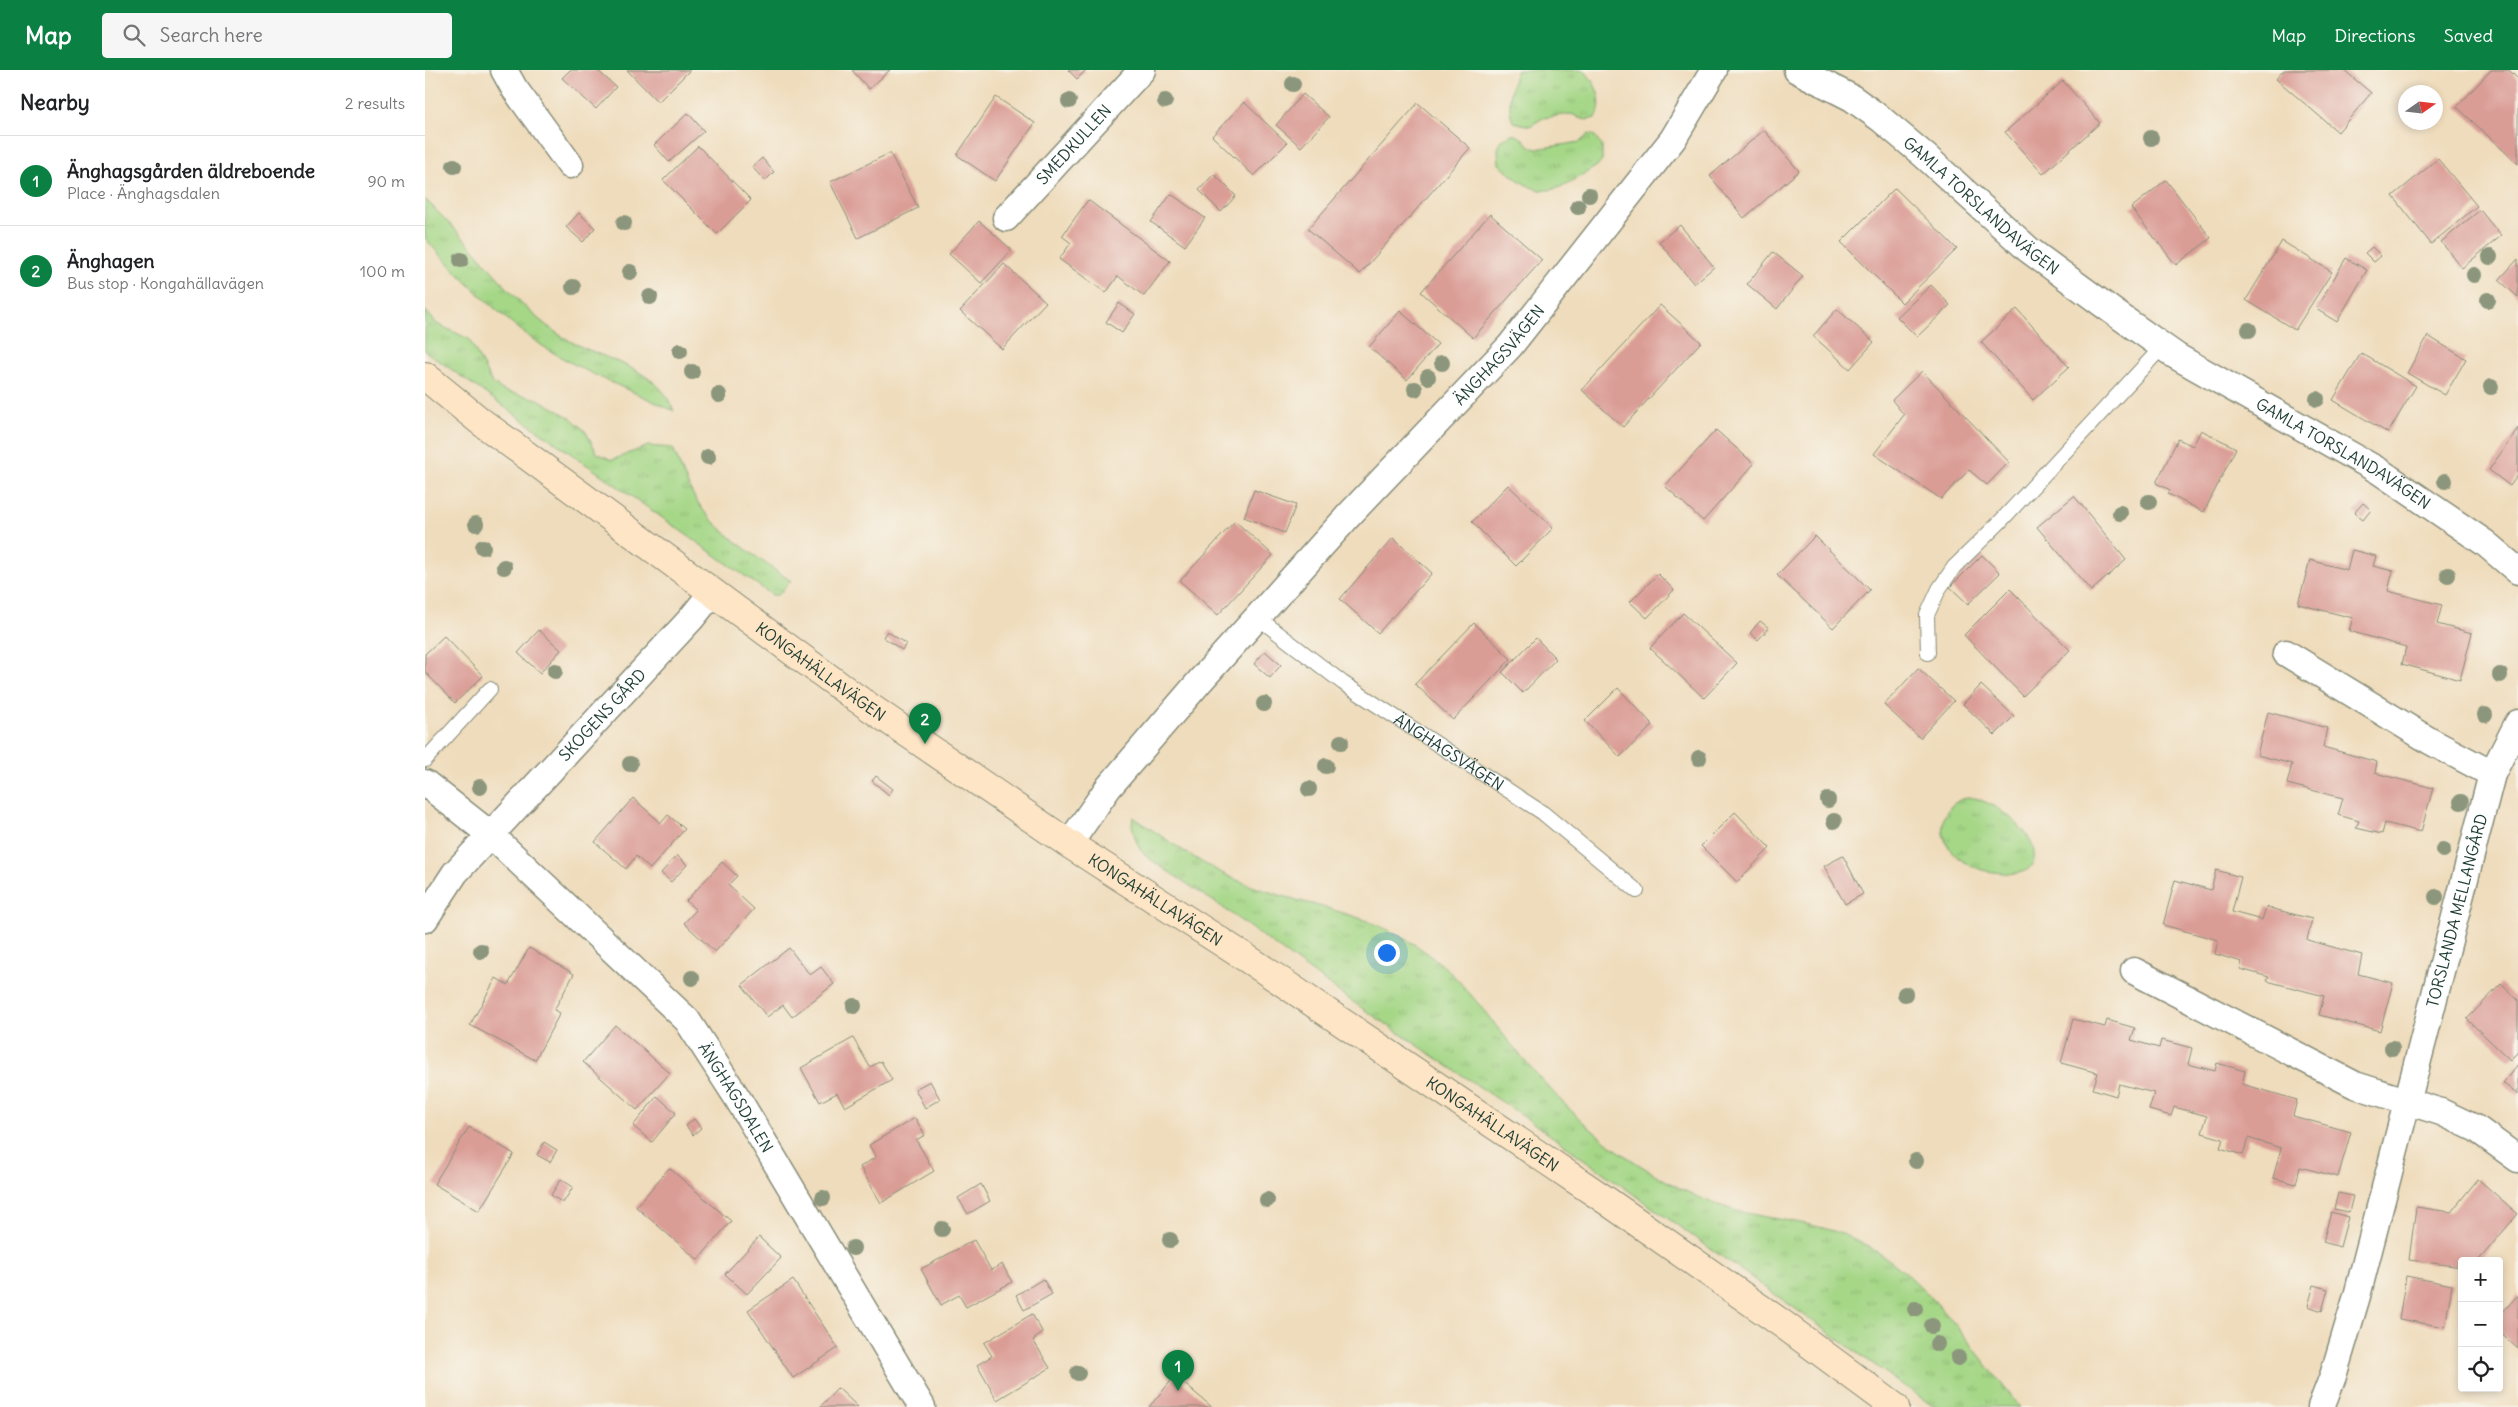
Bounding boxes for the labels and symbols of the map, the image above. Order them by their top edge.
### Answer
north arrow [2398,85,2443,130]
street label: SMEDKULLEN [1032,100,1115,188]
street label: GAMLA TORSLANDAVÄGEN [1899,132,2063,279]
street label: ÄNGHAGSVÄGEN [1449,301,1549,409]
street label: GAMLA TORSLANDAVÄGEN [2252,393,2435,513]
street label: KONGAHÄLLAVÄGEN [752,618,890,725]
street label: SKOGENS GÅRD [554,664,650,765]
pin: 2 [909,703,941,744]
street label: ÄNGHAGSVÄGEN [1390,709,1508,795]
street label: TORSLANDA MELLANGÅRD [2422,811,2491,1010]
street label: KONGAHÄLLAVÄGEN [1084,849,1226,950]
your location [1374,940,1400,966]
street label: ÄNGHAGSDALEN [694,1038,778,1156]
street label: KONGAHÄLLAVÄGEN [1422,1072,1563,1176]
pin: 1 [1162,1350,1194,1391]

